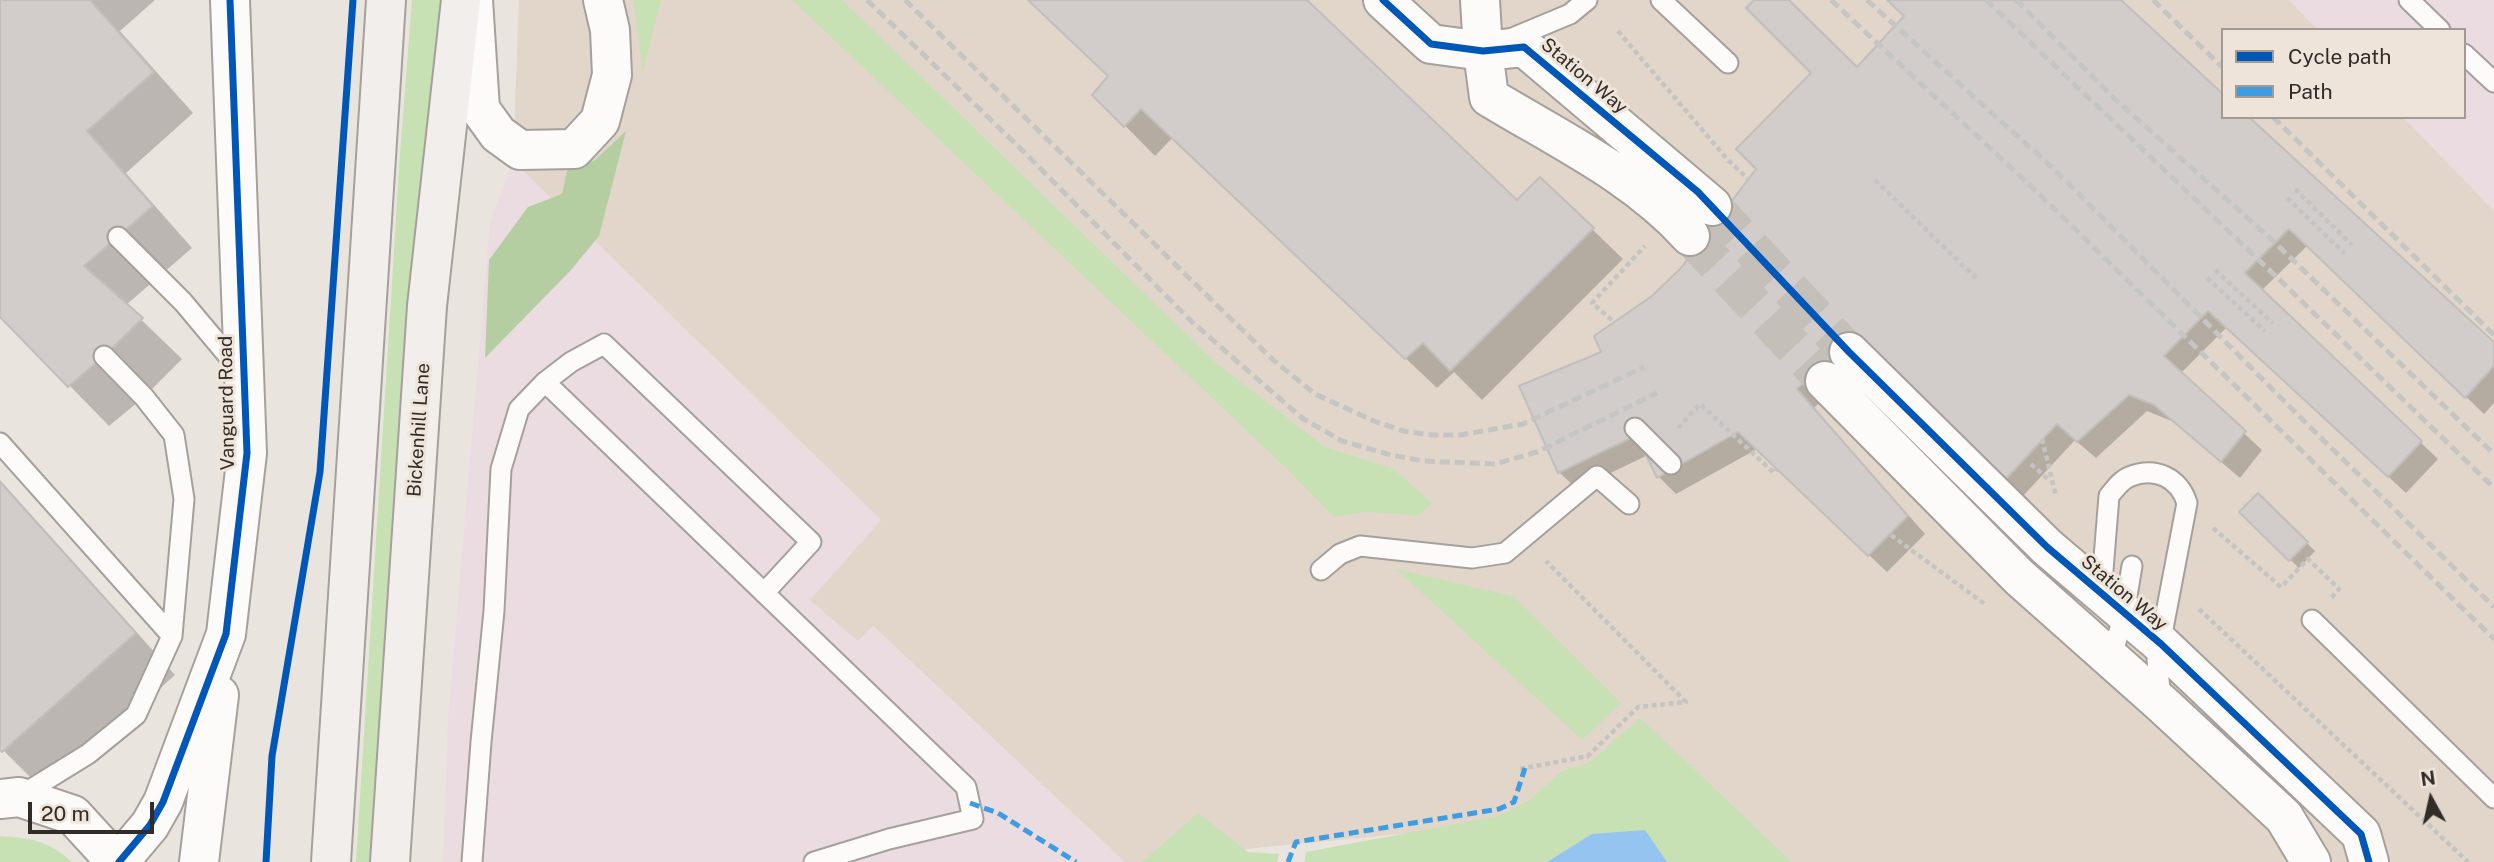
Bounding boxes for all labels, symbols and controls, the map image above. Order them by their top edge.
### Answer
legend [2221,28,2466,119]
street label: Station Way [1536,33,1632,119]
text: Cycle path [2288,44,2391,69]
text: Path [2288,79,2333,104]
street label: Vanguard Road [214,335,240,471]
street label: Bickenhill Lane [403,362,435,498]
street label: Station Way [2076,550,2172,636]
north arrow [2396,764,2466,834]
text: N [2419,766,2437,790]
scale bar [32,788,158,832]
text: 20 m [41,801,90,826]

